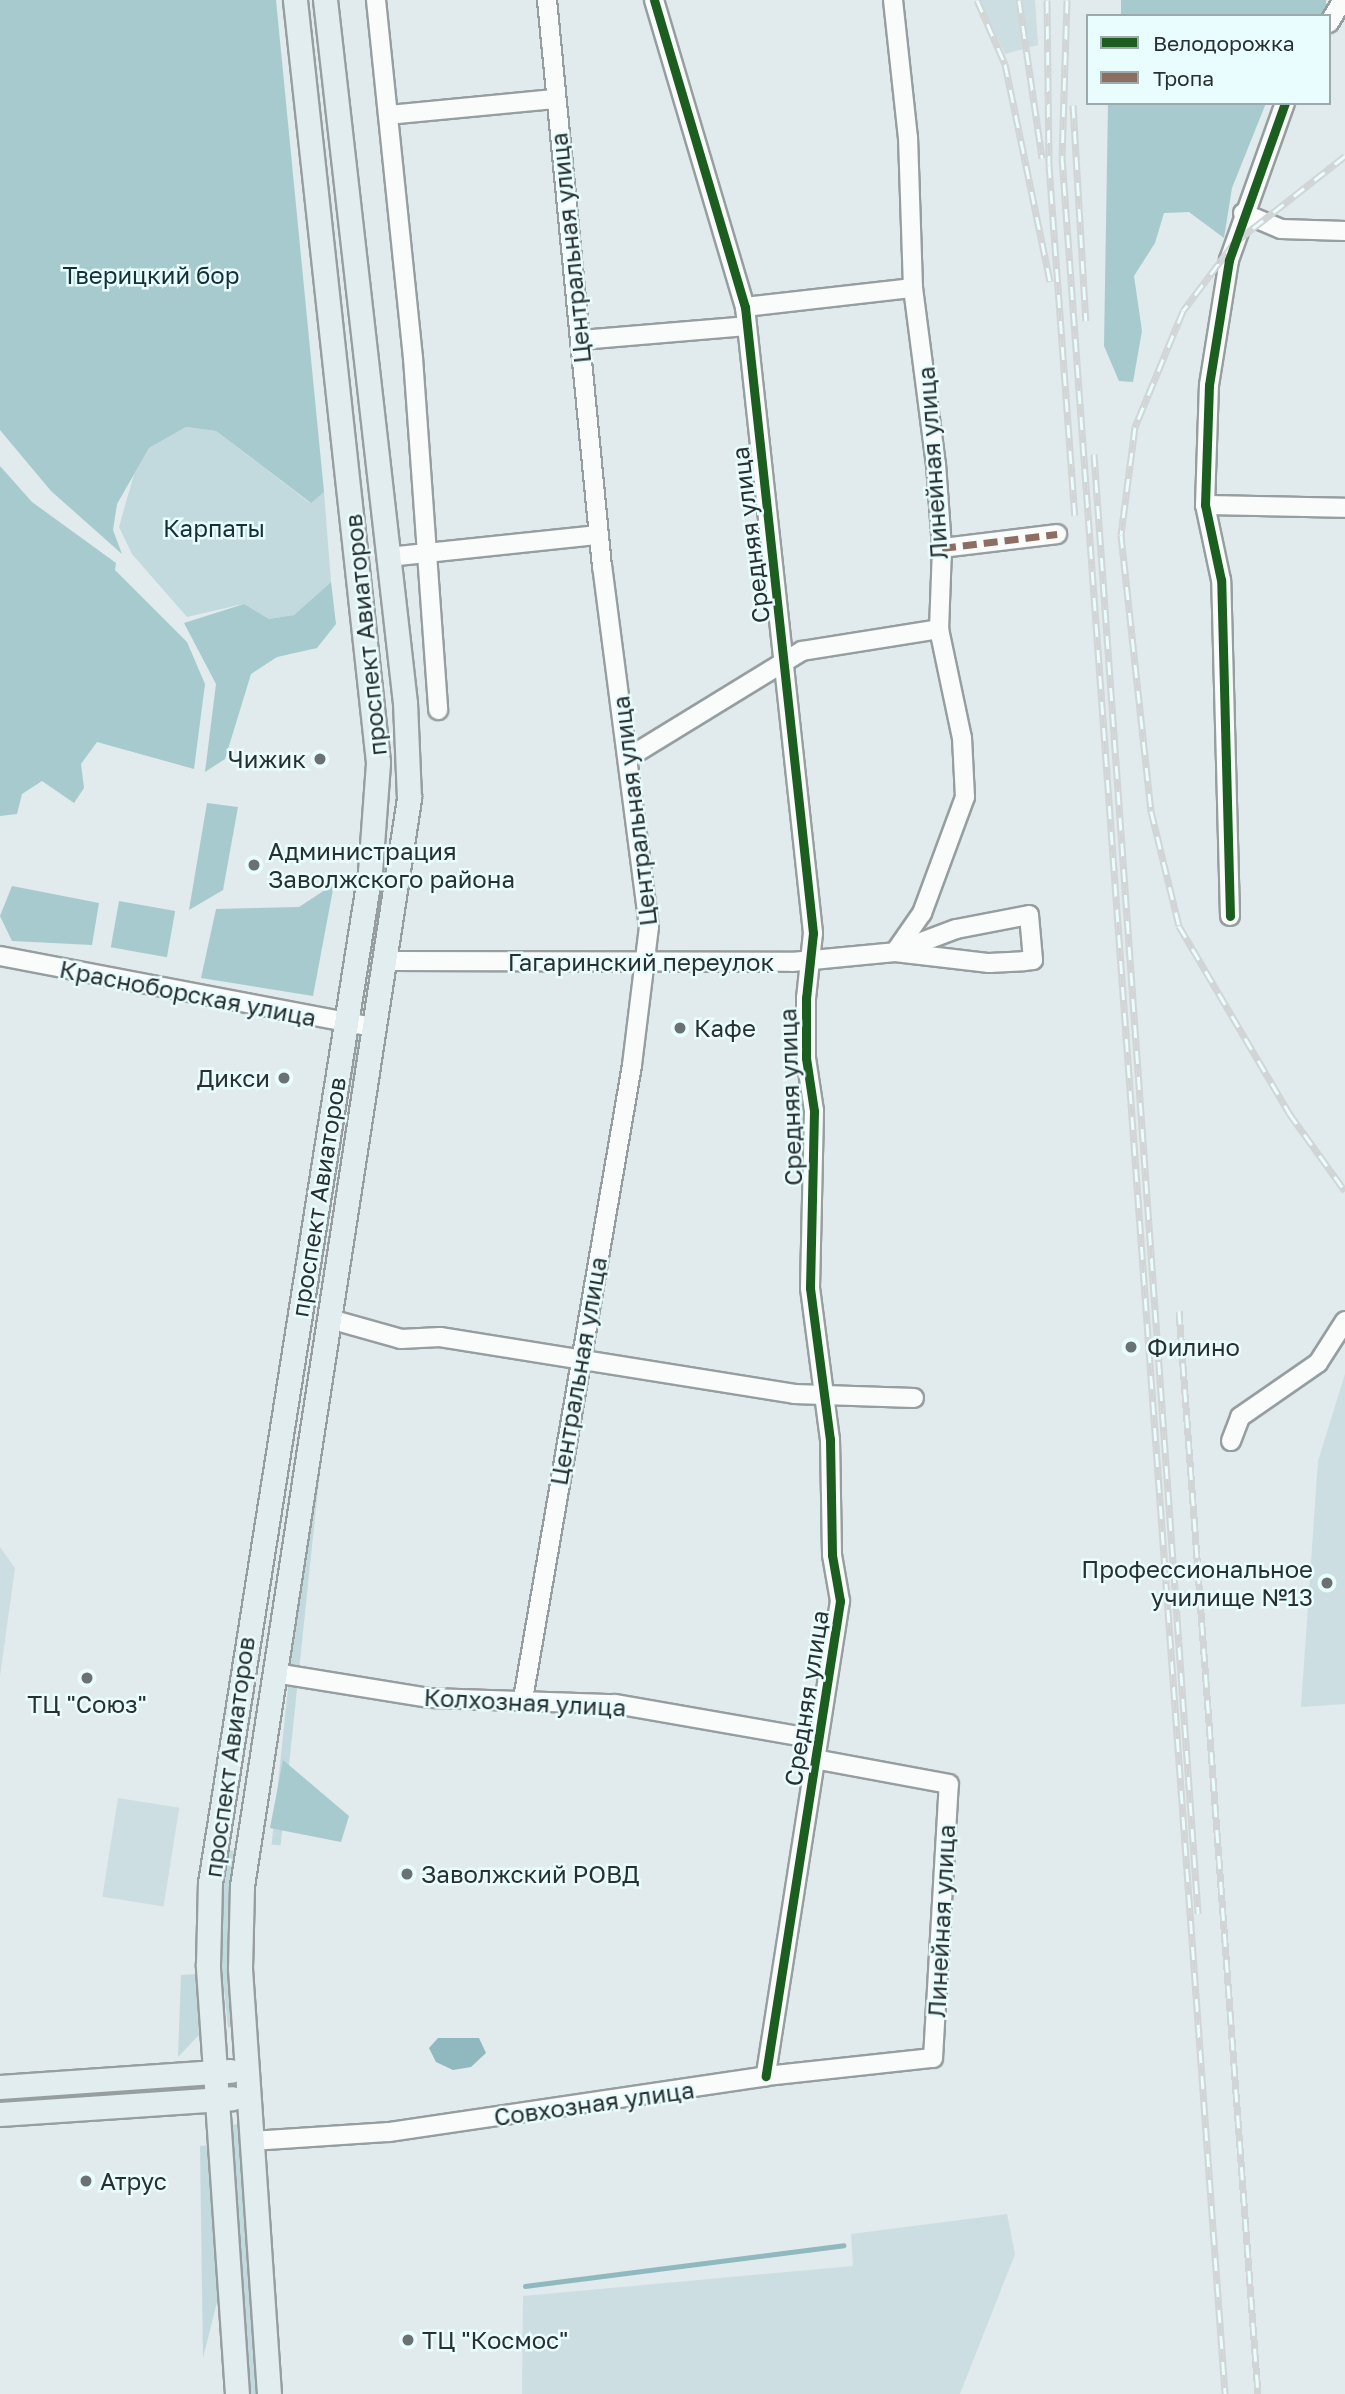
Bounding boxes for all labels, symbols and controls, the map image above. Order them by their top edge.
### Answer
legend [1086,14,1331,105]
text: Велодорожка [1153,30,1295,56]
text: Тропа [1153,65,1214,91]
street label: Центральная улица [544,131,596,365]
park label: Тверицкий бор [63,261,239,289]
street label: Линейная улица [911,366,953,560]
street label: Средняя улица [725,445,775,625]
street label: проспект Авиаторов [338,513,392,757]
park label: Карпаты [163,514,265,542]
street label: Центральная улица [606,694,662,928]
place label: Чижик [228,745,306,773]
marker: Чижик [312,751,328,767]
place label: Администрация Заволжского района [268,837,515,893]
marker: Администрация Заволжского района [246,857,262,873]
street label: Гагаринский переулок [508,948,774,976]
street label: Красноборская улица [57,954,319,1032]
street label: Средняя улица [773,1008,807,1186]
place label: Кафе [694,1014,756,1042]
marker: Кафе [672,1020,688,1036]
place label: Дикси [197,1064,270,1092]
marker: Дикси [276,1070,292,1086]
street label: проспект Авиаторов [285,1075,351,1319]
street label: Центральная улица [544,1254,612,1488]
place label: Филино [1147,1333,1240,1361]
marker: Филино [1121,1337,1141,1357]
place label: Профессиональное училище №13 [1081,1555,1313,1611]
marker: Профессиональное училище №13 [1319,1575,1335,1591]
street label: Средняя улица [778,1608,834,1788]
street label: проспект Авиаторов [198,1635,260,1879]
marker: ТЦ "Союз" [79,1670,95,1686]
street label: Колхозная улица [423,1682,627,1722]
place label: ТЦ "Союз" [27,1690,147,1718]
street label: Линейная улица [922,1824,960,2018]
place label: Заволжский РОВД [421,1860,640,1888]
marker: Заволжский РОВД [399,1866,415,1882]
street label: Совхозная улица [492,2075,696,2131]
place label: Атрус [100,2167,167,2195]
marker: Атрус [78,2173,94,2189]
place label: ТЦ "Космос" [422,2326,568,2354]
marker: ТЦ "Космос" [400,2332,416,2348]

